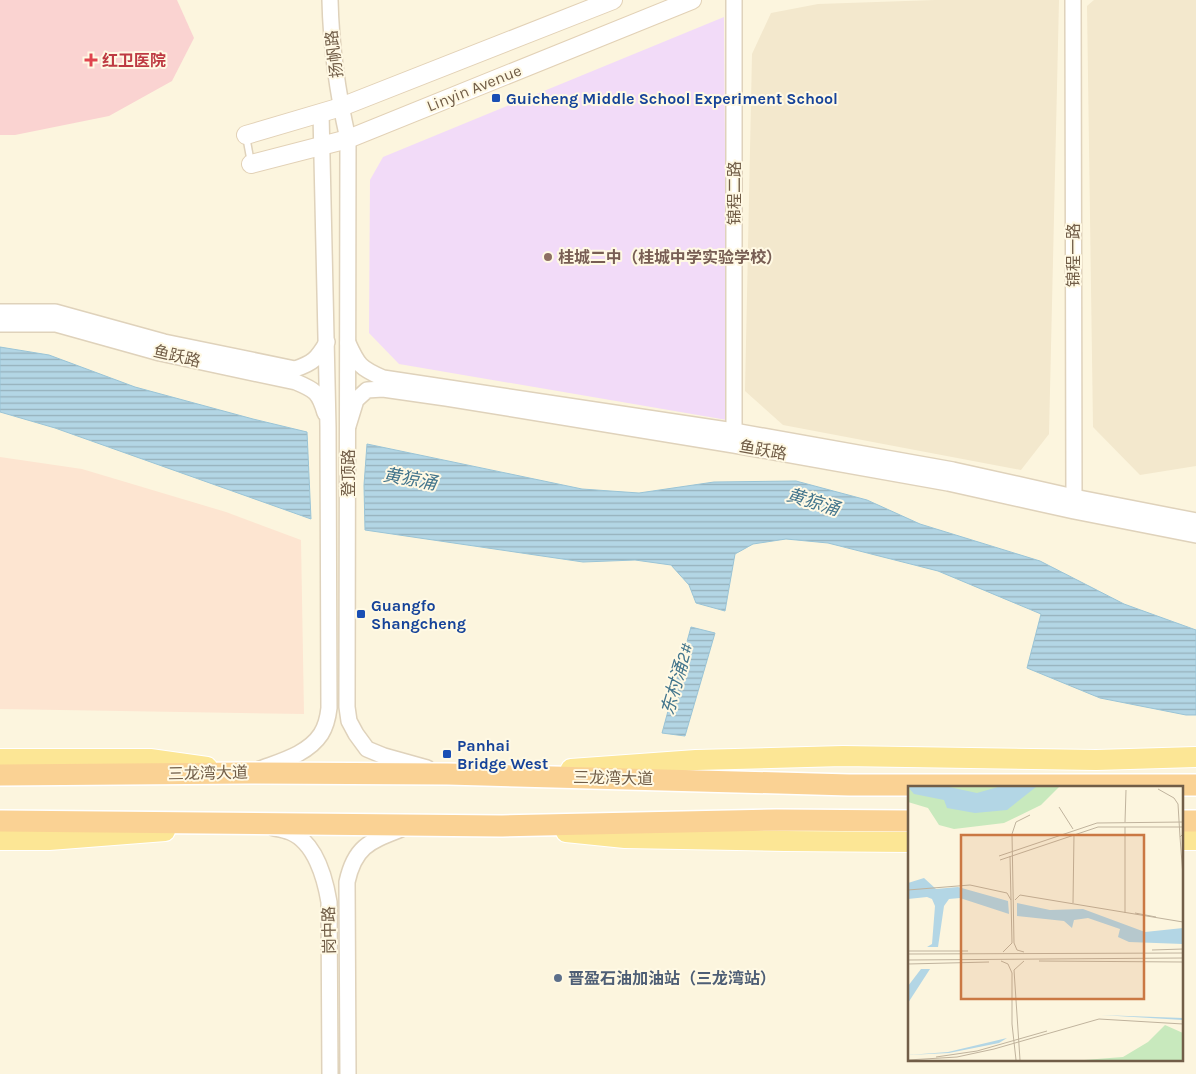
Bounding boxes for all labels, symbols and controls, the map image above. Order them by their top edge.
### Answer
street label: 扬帆路 [322,29,346,79]
place label: 红卫医院 [102,51,166,70]
marker: 红卫医院 [84,53,98,67]
street label: Linyin Avenue [424,60,524,116]
place label: Guicheng Middle School Experiment School [506,89,838,108]
marker: Guicheng Middle School Experiment School [490,92,502,104]
street label: 锦程二路 [725,161,744,225]
street label: 锦程一路 [1064,223,1083,287]
place label: 桂城二中（桂城中学实验学校） [558,248,782,267]
marker: 桂城二中（桂城中学实验学校） [542,251,554,263]
street label: 鱼跃路 [151,341,203,371]
street label: 鱼跃路 [738,436,788,464]
street label: 登顶路 [339,449,358,497]
water label: 黄猄涌 [382,463,440,495]
water label: 黄猄涌 [784,484,844,521]
place label: Guangfo Shangcheng [371,596,466,633]
marker: Guangfo Shangcheng [355,608,367,620]
water label: 东村涌2# [656,640,698,717]
place label: Panhai Bridge West [457,736,548,773]
marker: Panhai Bridge West [441,748,453,760]
street label: 三龙湾大道 [168,763,248,783]
street label: 三龙湾大道 [573,768,653,788]
inset map [908,786,1184,1062]
street label: 岗中路 [319,906,339,954]
place label: 晋盈石油加油站（三龙湾站） [568,969,776,988]
marker: 晋盈石油加油站（三龙湾站） [552,972,564,984]

